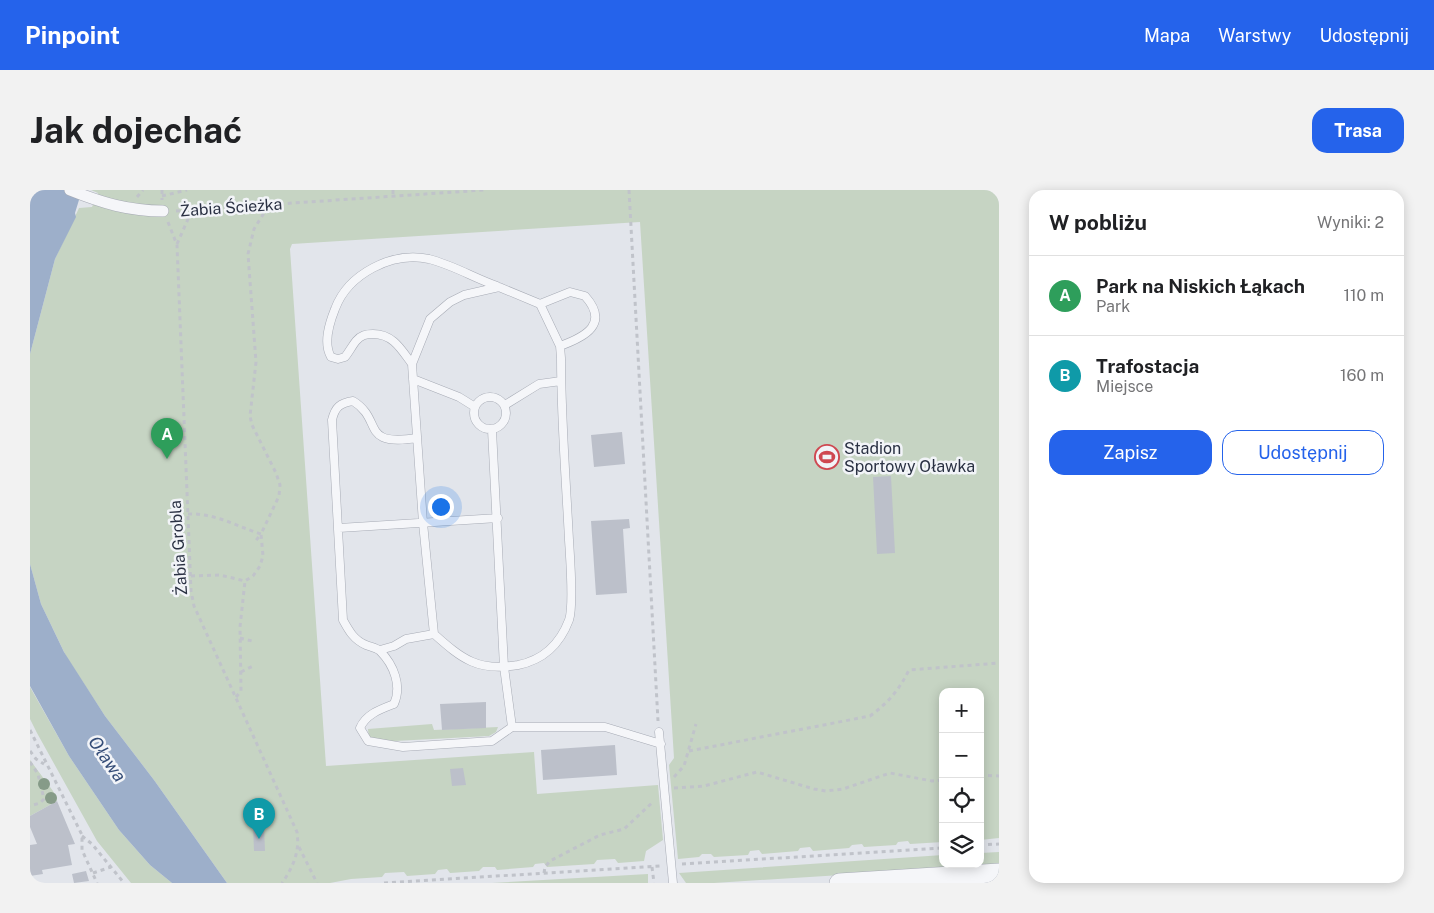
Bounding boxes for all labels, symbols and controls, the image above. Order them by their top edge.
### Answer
text: Pinpoint [25,21,120,49]
text: Mapa [1144,25,1190,46]
text: Warstwy [1218,25,1291,46]
text: Udostępnij [1319,25,1409,46]
button: Trasa [1312,108,1404,153]
text: Jak dojechać [30,110,242,151]
street label: Żabia Ścieżka [179,193,283,221]
text: W pobliżu [1049,210,1147,235]
text: Wyniki: 2 [1317,213,1384,232]
text: Park na Niskich Łąkach [1096,275,1305,297]
text: A [1059,286,1071,305]
text: 110 m [1343,286,1384,305]
text: Park [1096,297,1130,316]
text: Trafostacja [1096,355,1199,377]
text: B [1060,366,1070,385]
text: 160 m [1340,366,1384,385]
text: Miejsce [1096,377,1153,396]
pin: A [151,418,183,459]
button: Zapisz [1049,430,1212,475]
button: Udostępnij [1222,430,1384,475]
place label: Stadion Sportowy Oławka [844,439,975,476]
sports icon: Stadion Sportowy Oławka [814,444,840,470]
your location [428,494,454,520]
street label: Żabia Grobla [165,500,191,596]
map controls [939,688,984,868]
button: + [939,688,984,733]
water label: Oława [84,732,131,786]
button: − [939,733,984,778]
button: locate [939,778,984,823]
pin: B [243,798,275,839]
button: layers [939,823,984,868]

